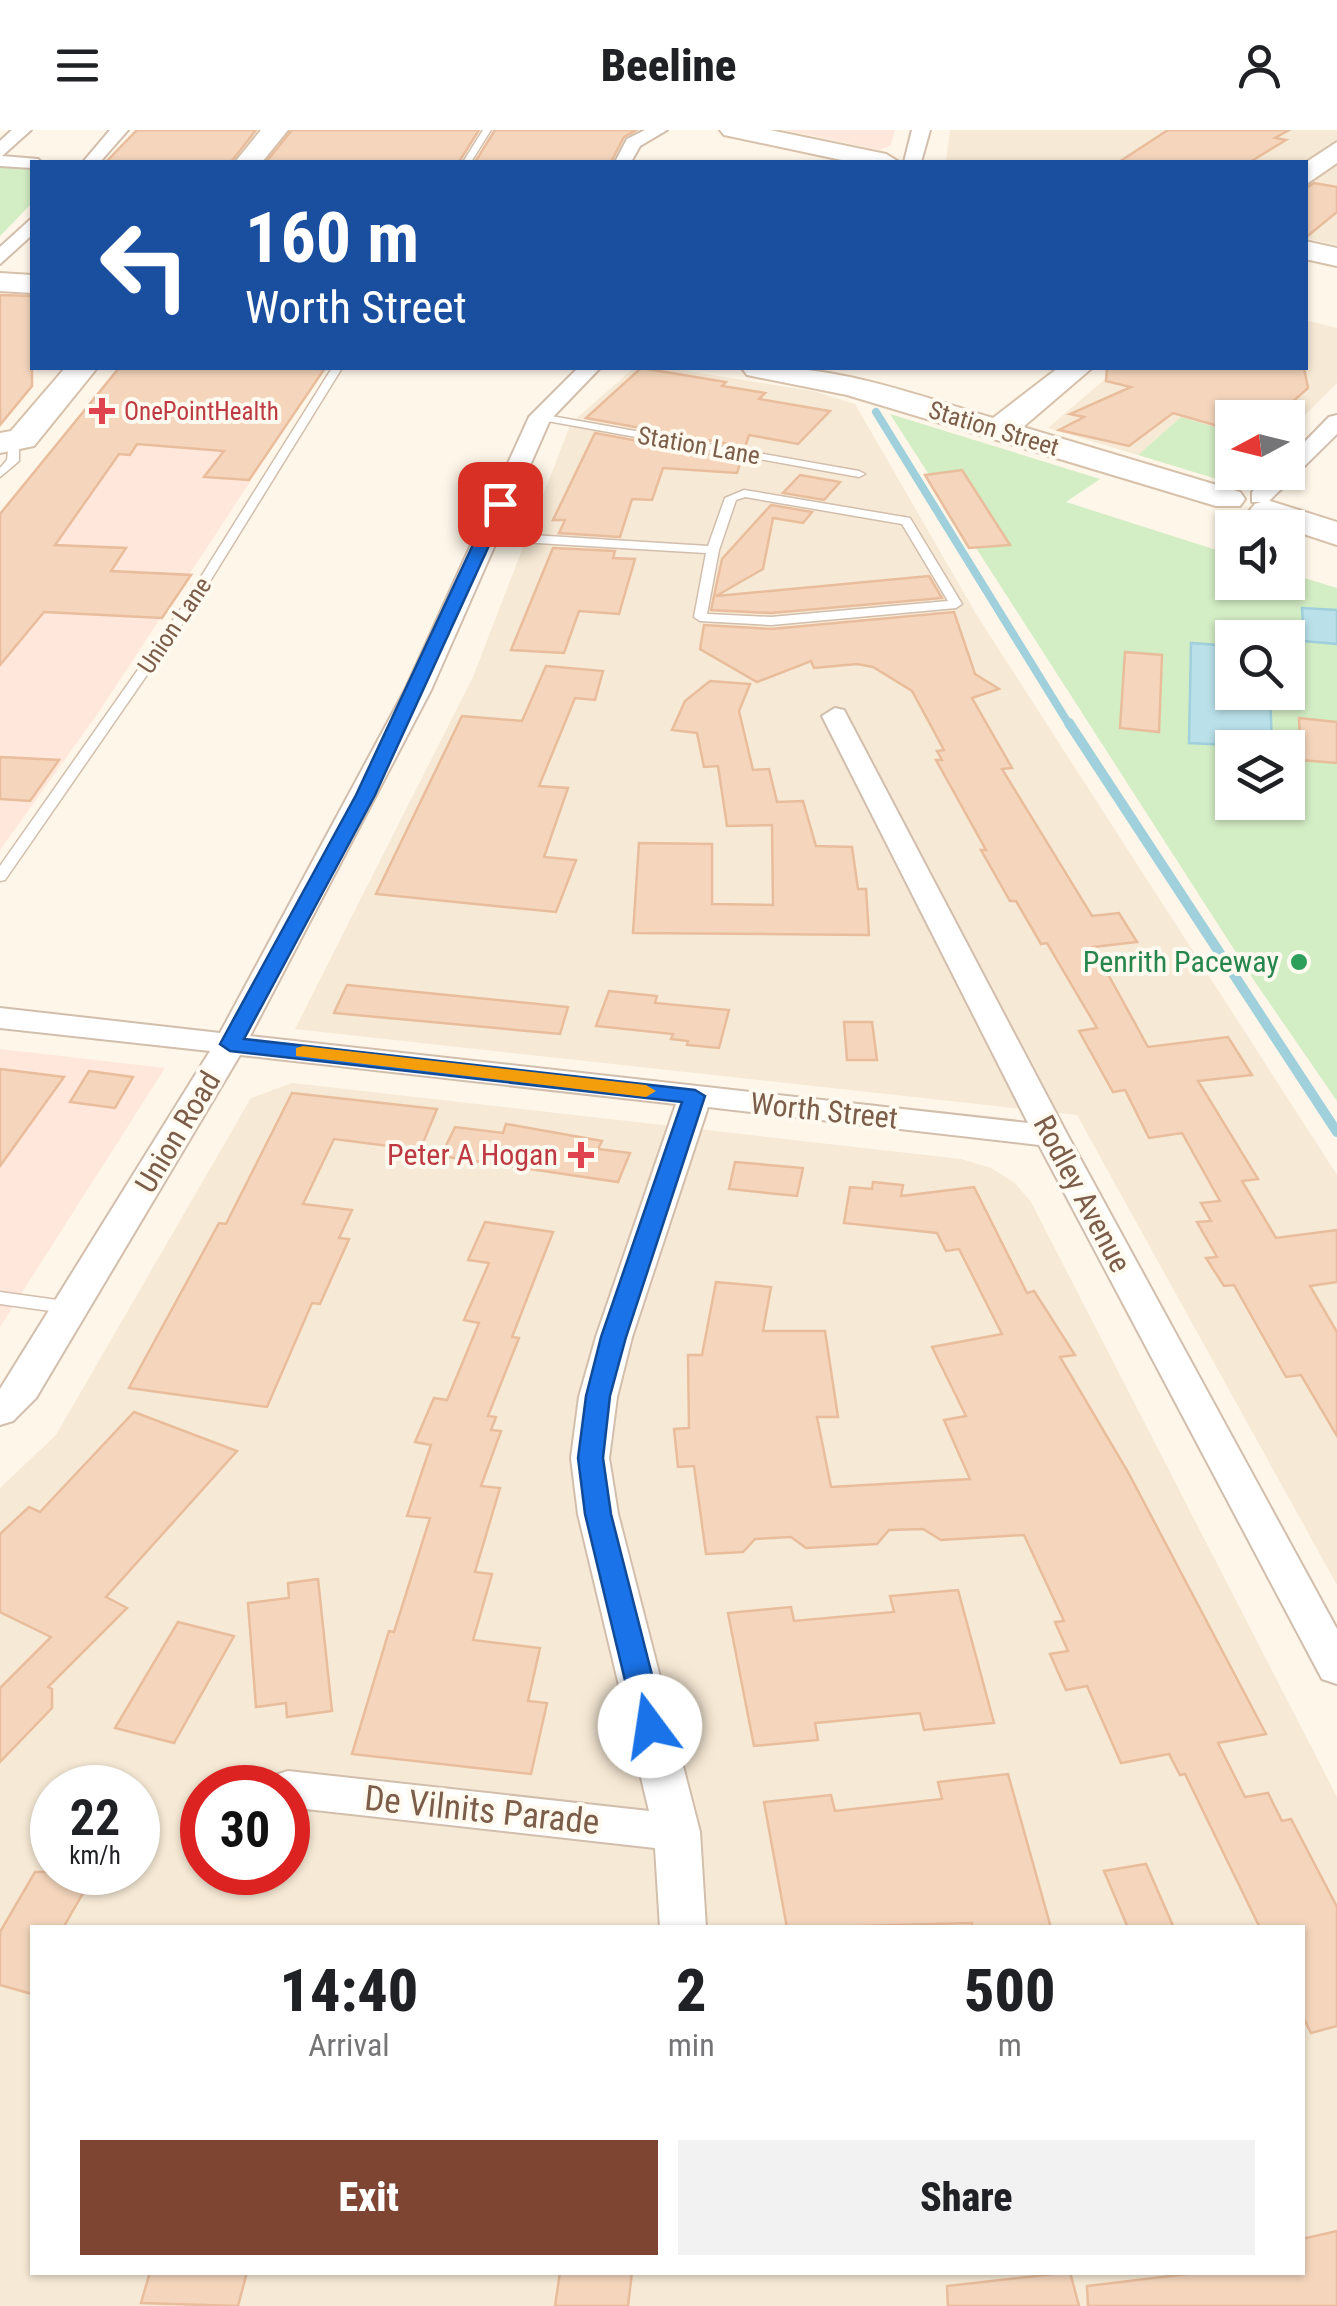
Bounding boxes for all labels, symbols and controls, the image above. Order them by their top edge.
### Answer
icon: menu [50,38,105,93]
icon: person [1232,38,1287,93]
text: Beeline [601,39,736,92]
text: 160 m [245,197,419,279]
icon: left [80,200,210,330]
text: Worth Street [245,281,467,334]
street label: Station Street [925,395,1062,462]
place label: OnePointHealth [124,397,279,426]
marker: OnePointHealth [89,398,115,424]
north arrow [1215,400,1305,490]
map controls [1215,400,1305,820]
street label: Station Lane [636,420,762,471]
pin [458,462,543,547]
icon: arrive [473,477,528,532]
button: sound [1215,510,1305,600]
street label: Union Lane [132,572,217,679]
button: search [1215,620,1305,710]
button: layers [1215,730,1305,820]
place label: Penrith Paceway [1083,944,1279,979]
marker: Penrith Paceway [1288,951,1310,973]
street label: Union Road [128,1065,227,1199]
street label: Worth Street [749,1085,899,1136]
street label: Rodley Avenue [1027,1109,1138,1278]
place label: Peter A Hogan [387,1137,558,1172]
marker: Peter A Hogan [568,1142,594,1168]
position arrow [598,1674,702,1778]
speed limit sign: 30 [180,1765,310,1895]
street label: De Vilnits Parade [362,1778,601,1843]
text: 22 [70,1789,120,1847]
text: km/h [69,1841,121,1870]
text: 14:40 [279,1955,418,2026]
text: 2 [676,1955,706,2026]
text: 500 [964,1955,1056,2026]
text: Arrival [308,2026,390,2064]
text: min [668,2026,715,2064]
text: m [998,2026,1022,2064]
button: Exit [80,2140,658,2255]
button: Share [678,2140,1255,2255]

